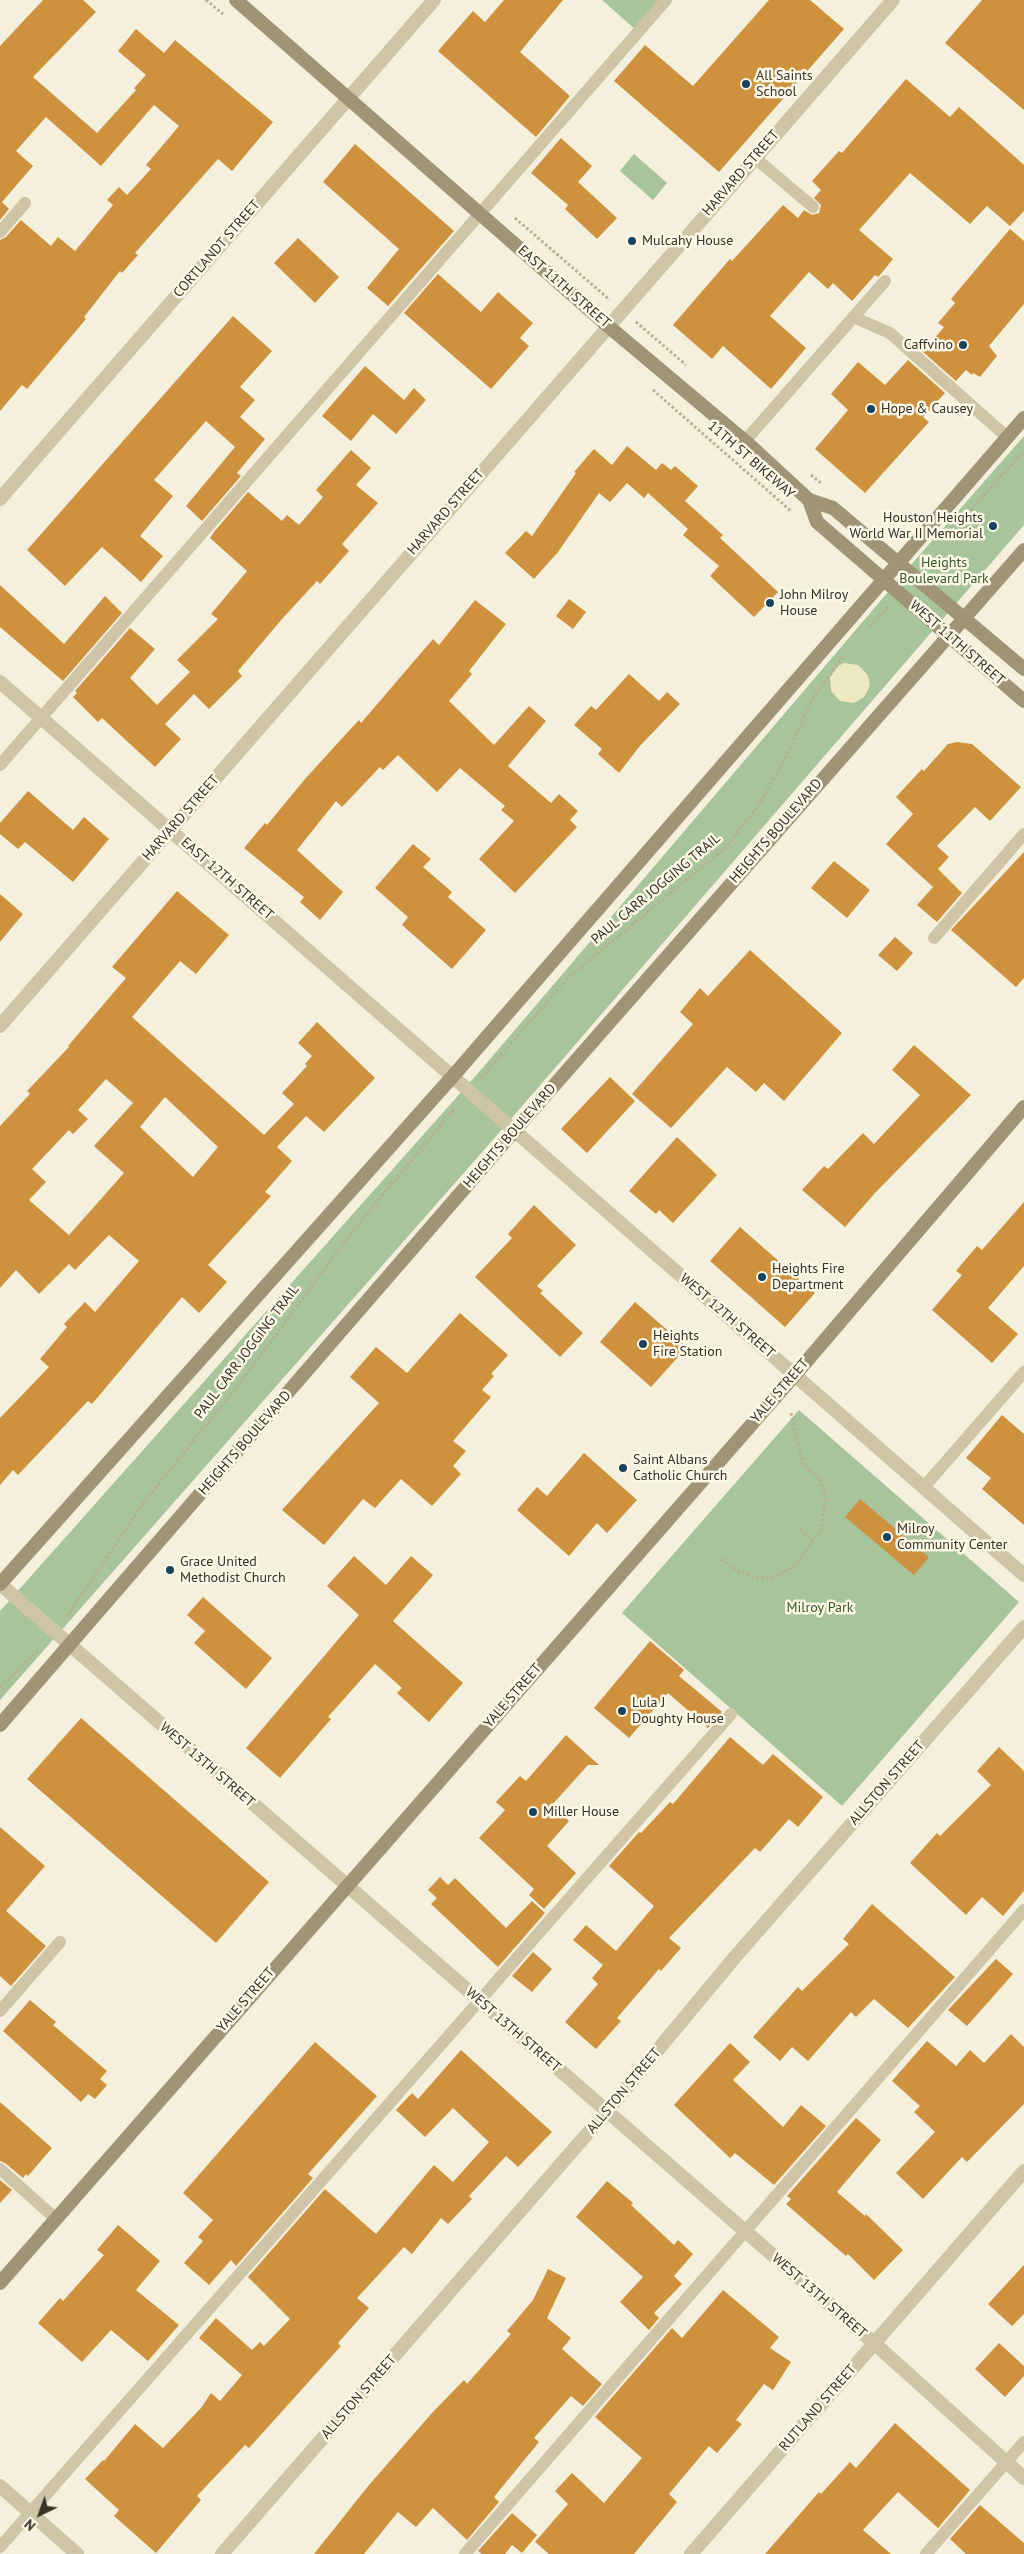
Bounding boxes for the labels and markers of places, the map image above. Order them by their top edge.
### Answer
place label: All Saints School [756,68,813,100]
marker: All Saints School [740,78,752,90]
place label: Mulcahy House [642,233,733,249]
marker: Mulcahy House [626,235,638,247]
place label: Caffvino [904,337,953,353]
marker: Caffvino [957,339,969,351]
place label: Hope & Causey [881,401,973,417]
marker: Hope & Causey [865,403,877,415]
place label: Houston Heights World War II Memorial [849,510,983,542]
marker: Houston Heights World War II Memorial [987,520,999,532]
place label: John Milroy House [780,587,848,620]
marker: John Milroy House [764,597,776,609]
place label: Heights Fire Department [772,1261,845,1294]
marker: Heights Fire Department [756,1271,768,1283]
place label: Heights Fire Station [653,1328,722,1360]
marker: Heights Fire Station [637,1338,649,1350]
place label: Saint Albans Catholic Church [633,1452,727,1484]
marker: Saint Albans Catholic Church [617,1462,629,1474]
place label: Milroy Community Center [897,1521,1007,1554]
marker: Milroy Community Center [881,1531,893,1543]
place label: Grace United Methodist Church [180,1554,286,1586]
marker: Grace United Methodist Church [164,1564,176,1576]
place label: Lula J Doughty House [632,1695,724,1728]
marker: Lula J Doughty House [616,1705,628,1717]
place label: Miller House [543,1804,619,1820]
marker: Miller House [527,1806,539,1818]

